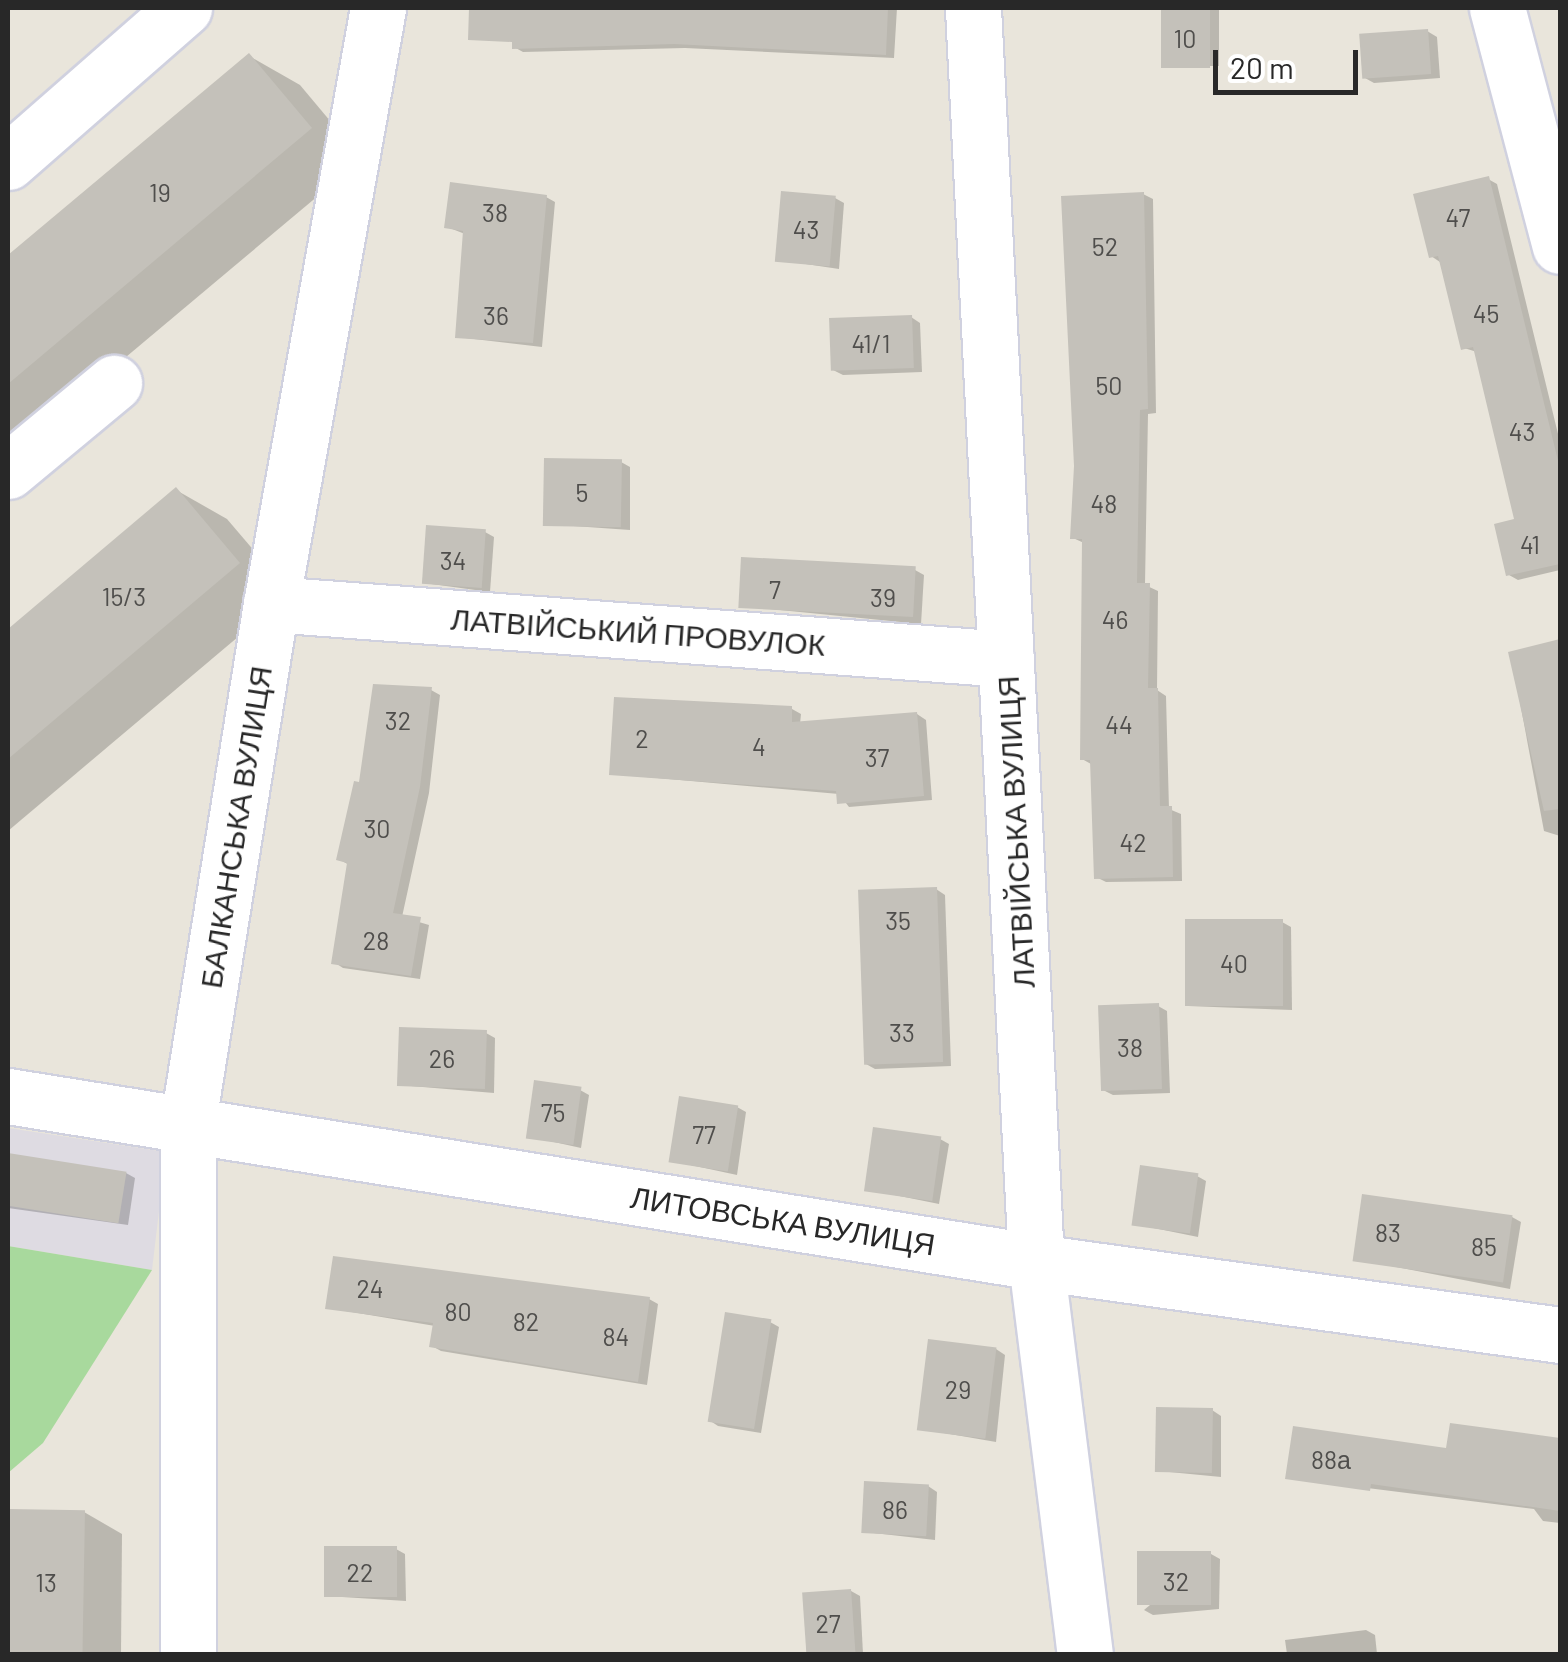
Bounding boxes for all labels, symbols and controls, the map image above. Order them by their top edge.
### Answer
house number: 10 [1174,23,1196,53]
scale bar [1218,30,1363,92]
text: 20 m [1230,49,1294,85]
house number: 19 [149,177,171,207]
house number: 38 [482,197,508,227]
house number: 47 [1446,202,1470,232]
house number: 43 [793,214,819,244]
house number: 52 [1092,231,1118,261]
house number: 45 [1473,298,1499,328]
house number: 36 [483,300,509,330]
house number: 41/1 [852,328,890,358]
house number: 50 [1096,370,1122,400]
house number: 43 [1509,416,1535,446]
house number: 5 [576,477,588,507]
house number: 48 [1091,488,1117,518]
house number: 41 [1520,529,1540,559]
house number: 34 [440,545,466,575]
house number: 7 [769,574,781,604]
house number: 15/3 [102,581,146,611]
house number: 39 [870,582,896,612]
street label: ЛАТВІЙСЬКИЙ ПРОВУЛОК [450,600,826,662]
house number: 46 [1102,604,1128,634]
street label: БАЛКАНСЬКА ВУЛИЦЯ [192,663,278,991]
street label: ЛАТВІЙСЬКА ВУЛИЦЯ [989,675,1041,989]
house number: 32 [385,705,411,735]
house number: 44 [1105,709,1133,739]
house number: 2 [635,723,649,753]
house number: 4 [752,731,766,761]
house number: 37 [865,742,889,772]
house number: 30 [364,813,390,843]
house number: 42 [1119,827,1147,857]
house number: 35 [885,905,911,935]
house number: 28 [363,925,389,955]
house number: 40 [1220,948,1248,978]
house number: 33 [889,1017,915,1047]
house number: 38 [1117,1032,1143,1062]
house number: 26 [429,1043,455,1073]
house number: 75 [541,1097,565,1127]
house number: 77 [692,1119,716,1149]
street label: ЛИТОВСЬКА ВУЛИЦЯ [628,1178,938,1262]
house number: 83 [1375,1217,1401,1247]
house number: 85 [1471,1231,1497,1261]
house number: 24 [356,1273,384,1303]
house number: 80 [444,1296,472,1326]
house number: 82 [513,1306,539,1336]
house number: 84 [603,1321,629,1351]
house number: 29 [945,1374,971,1404]
house number: 88а [1311,1444,1351,1474]
house number: 86 [882,1494,908,1524]
house number: 22 [347,1557,373,1587]
house number: 32 [1163,1566,1189,1596]
house number: 13 [35,1567,57,1597]
house number: 27 [815,1608,841,1638]

